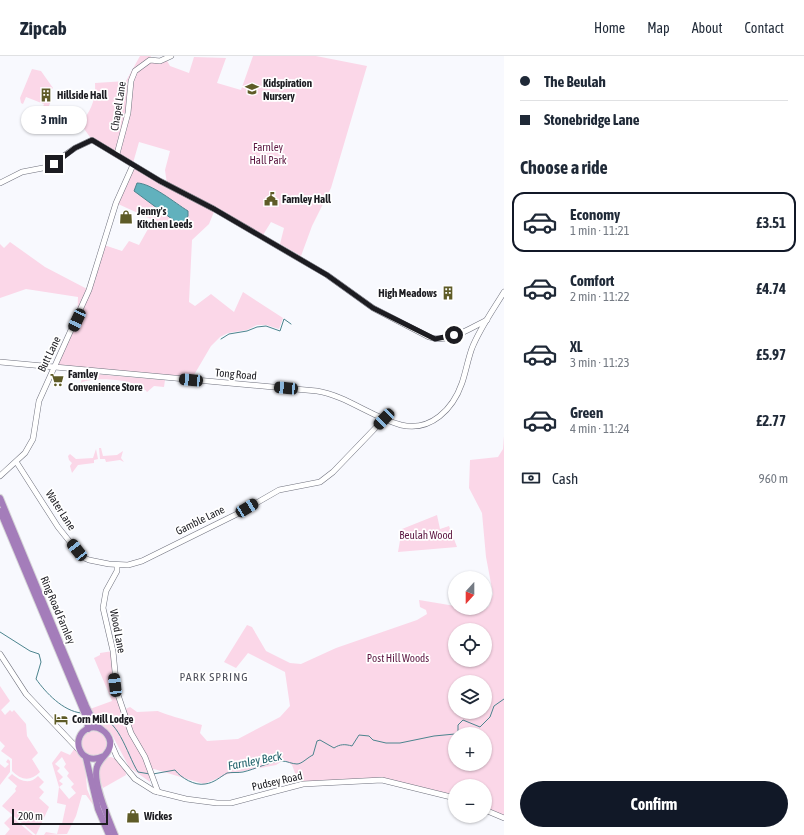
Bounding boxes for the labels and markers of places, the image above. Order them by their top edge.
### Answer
place label: Kidspiration Nursery [263,77,312,102]
school or university icon: Kidspiration Nursery [244,81,260,97]
building icon: Hillside Hall [38,87,54,103]
place label: Hillside Hall [57,89,108,101]
public building icon: Farnley Hall [263,191,279,207]
place label: Farnley Hall [282,193,332,205]
place label: Jenny's Kitchen Leeds [136,205,193,230]
shop icon: Jenny's Kitchen Leeds [118,209,134,225]
building icon: High Meadows [440,285,456,301]
place label: High Meadows [378,287,437,299]
place label: Farnley Convenience Store [68,368,143,393]
supermarket icon: Farnley Convenience Store [49,372,65,388]
hotel icon: Corn Mill Lodge [53,711,69,727]
place label: Corn Mill Lodge [72,713,134,725]
shop icon: Wickes [125,808,141,824]
place label: Wickes [143,810,172,822]

